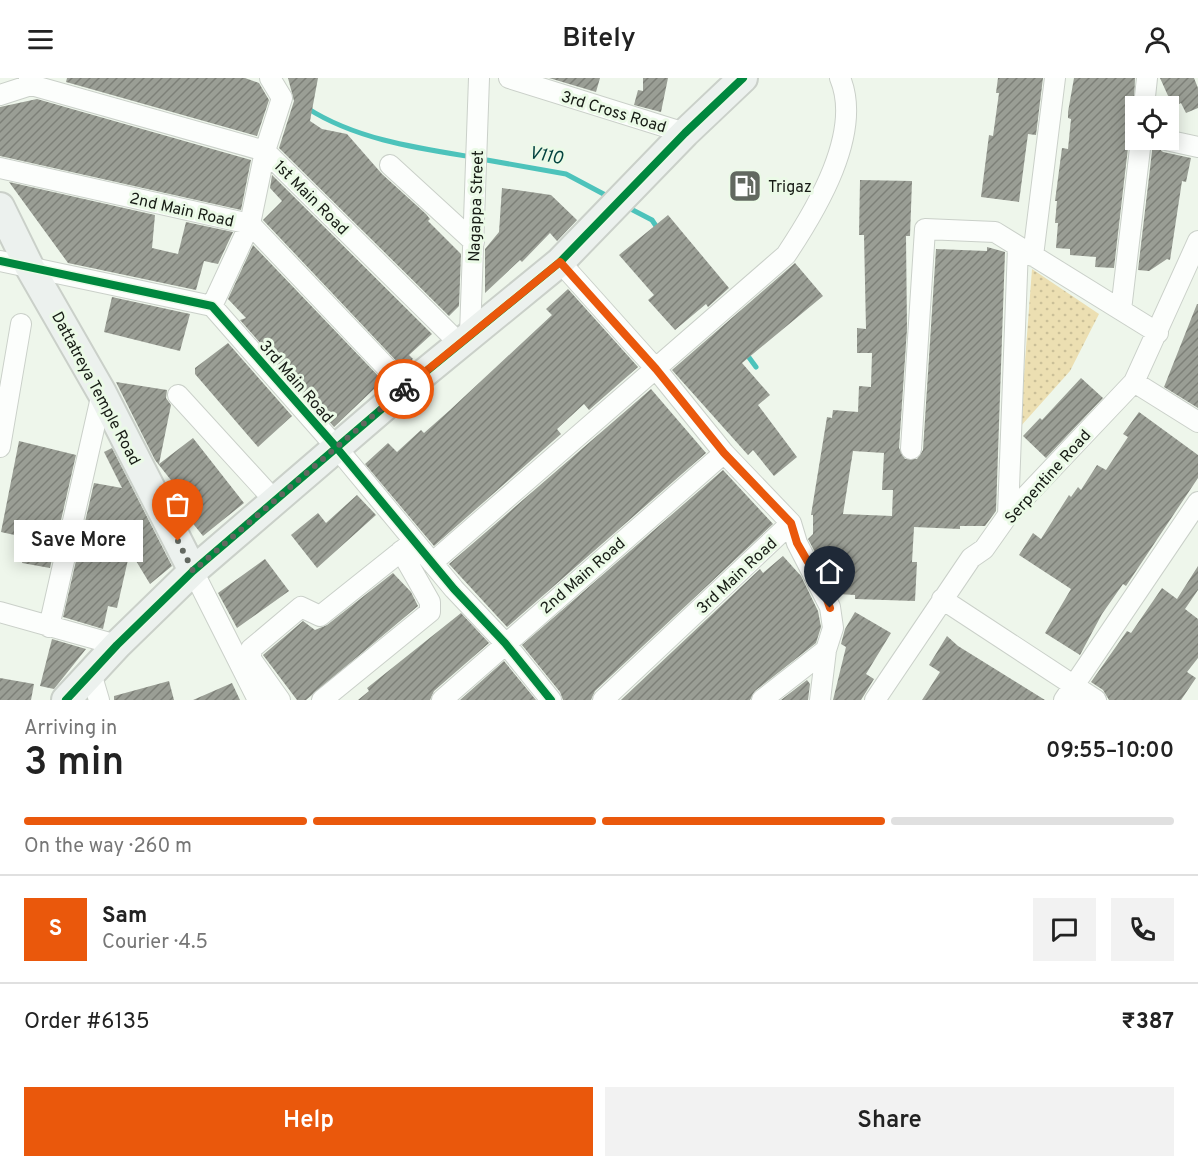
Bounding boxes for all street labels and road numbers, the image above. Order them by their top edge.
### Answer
street label: 3rd Cross Road [558,87,668,138]
street label: Nagappa Street [465,150,489,262]
street label: 1st Main Road [269,157,352,240]
street label: 2nd Main Road [127,189,236,233]
street label: Dattatreya Temple Road [46,309,144,469]
street label: 3rd Main Road [254,337,337,428]
street label: Serpentine Road [1001,426,1096,528]
street label: 2nd Main Road [537,534,630,619]
street label: 3rd Main Road [693,534,782,619]

